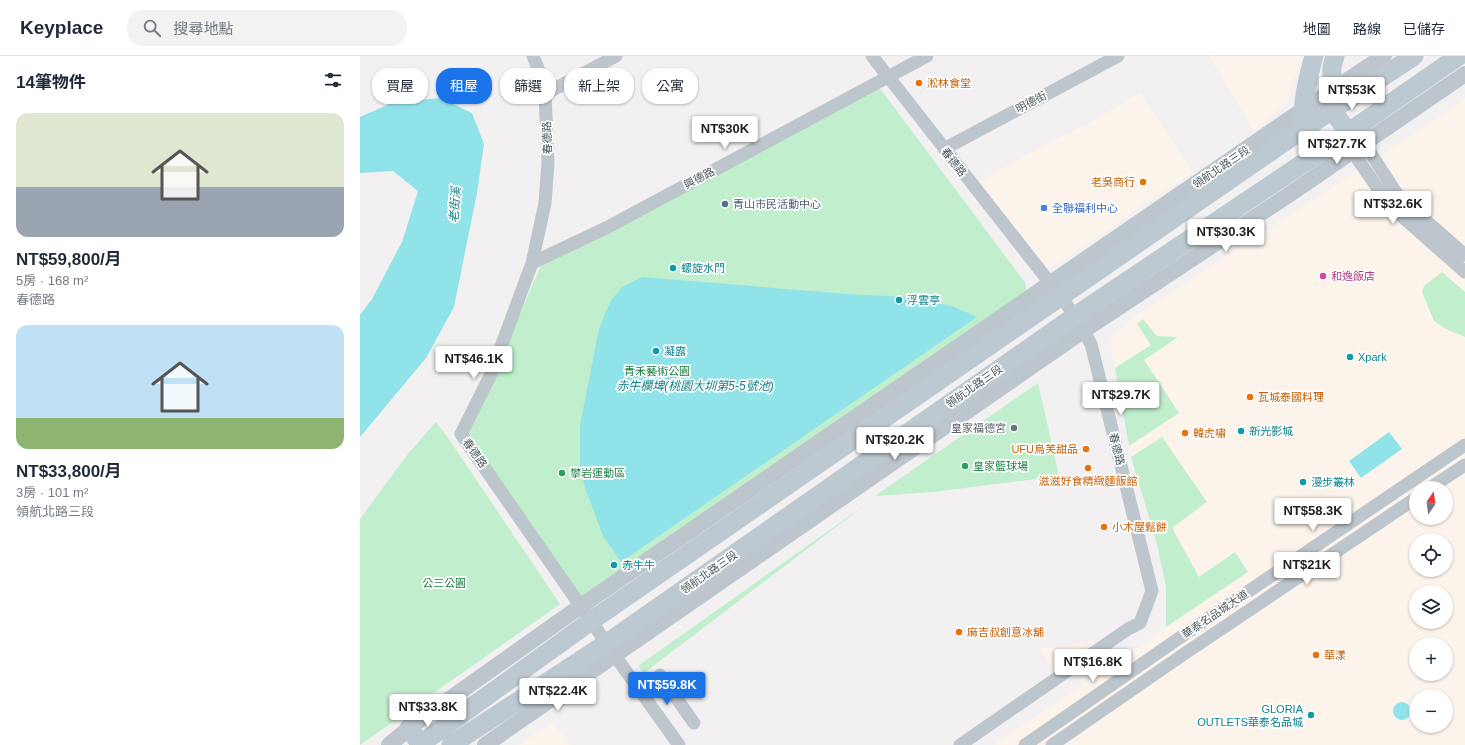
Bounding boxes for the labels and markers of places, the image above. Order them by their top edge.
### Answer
place label: 淞林食堂 [927,77,971,89]
pin: NT$53K [1319,77,1385,111]
marker: 淞林食堂 [914,78,924,88]
pin: NT$30K [692,116,758,150]
pin: NT$27.7K [1296,131,1378,165]
place label: 老吳商行 [1091,176,1135,188]
marker: 老吳商行 [1138,177,1148,187]
pin: NT$32.6K [1352,191,1434,225]
place label: 青山市民活動中心 [733,198,821,210]
marker: 青山市民活動中心 [720,199,730,209]
place label: 全聯福利中心 [1052,202,1118,214]
marker: 全聯福利中心 [1039,203,1049,213]
pin: NT$30.3K [1185,219,1267,253]
place label: 螺旋水門 [681,262,725,274]
marker: 螺旋水門 [668,263,678,273]
place label: 和逸飯店 [1331,270,1375,282]
marker: 和逸飯店 [1318,271,1328,281]
place label: 浮雲亭 [907,294,940,306]
marker: 浮雲亭 [894,295,904,305]
place label: 凝露 [664,345,686,357]
pin: NT$46.1K [433,346,515,380]
marker: 凝露 [651,346,661,356]
place label: Xpark [1358,351,1387,363]
marker: Xpark [1345,352,1355,362]
pin: NT$29.7K [1080,382,1162,416]
place label: 瓦城泰國料理 [1258,391,1324,403]
marker: 瓦城泰國料理 [1245,392,1255,402]
place label: 皇家福德宮 [951,422,1006,434]
marker: 皇家福德宮 [1009,423,1019,433]
place label: 新光影城 [1249,425,1293,437]
marker: 新光影城 [1236,426,1246,436]
pin: NT$20.2K [854,427,936,461]
place label: 韓虎嘯 [1193,427,1226,439]
marker: 韓虎嘯 [1180,428,1190,438]
place label: UFU烏芙甜品 [1011,443,1078,455]
marker: UFU烏芙甜品 [1081,444,1091,454]
place label: 皇家籃球場 [973,460,1028,472]
marker: 皇家籃球場 [960,461,970,471]
marker: 滋滋好食精緻麵飯館 [1083,463,1093,473]
place label: 攀岩運動區 [570,467,625,479]
marker: 攀岩運動區 [557,468,567,478]
place label: 滋滋好食精緻麵飯館 [1039,475,1138,487]
place label: 漫步叢林 [1311,476,1355,488]
marker: 漫步叢林 [1298,477,1308,487]
pin: NT$58.3K [1272,498,1354,532]
place label: 小木屋鬆餅 [1112,521,1167,533]
marker: 小木屋鬆餅 [1099,522,1109,532]
pin: NT$21K [1274,552,1340,586]
place label: 赤牛牛 [622,559,655,571]
marker: 赤牛牛 [609,560,619,570]
place label: 麻吉叔創意冰舖 [967,626,1044,638]
marker: 麻吉叔創意冰舖 [954,627,964,637]
pin: NT$16.8K [1052,649,1134,683]
place label: 華漾 [1324,649,1346,661]
marker: 華漾 [1311,650,1321,660]
pin: NT$59.8K [626,672,708,706]
pin: NT$22.4K [517,678,599,712]
pin: NT$33.8K [387,694,469,728]
place label: GLORIA OUTLETS華泰名品城 [1197,703,1304,728]
marker: GLORIA OUTLETS華泰名品城 [1306,710,1316,720]

